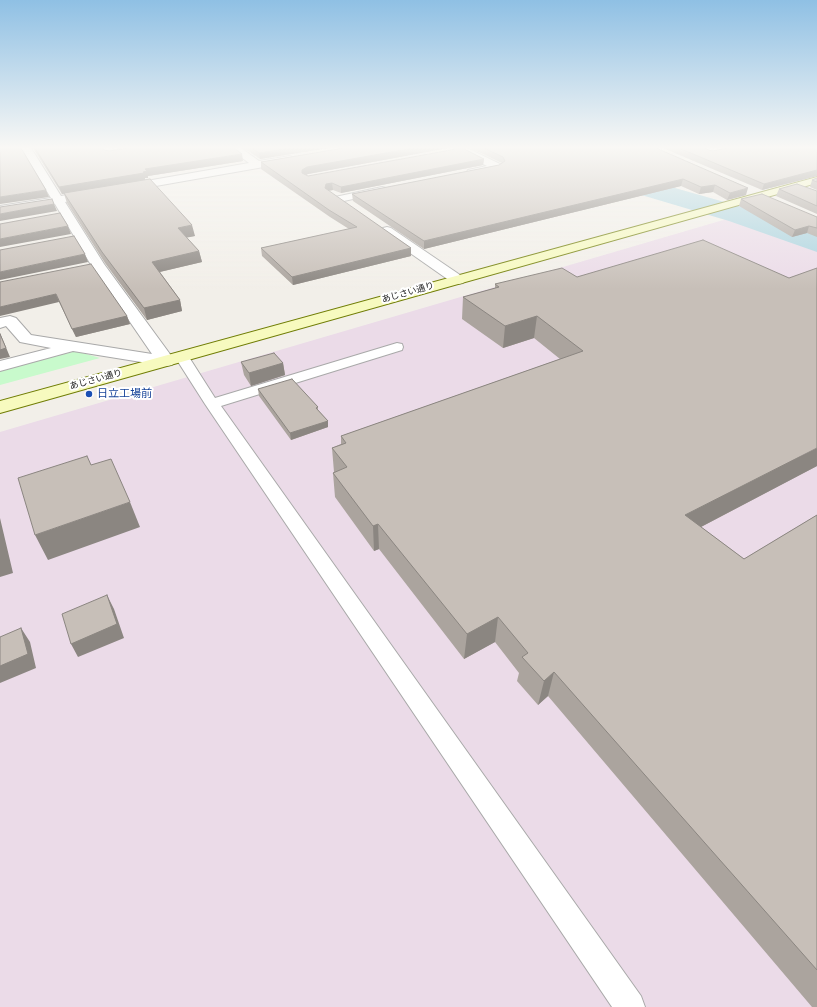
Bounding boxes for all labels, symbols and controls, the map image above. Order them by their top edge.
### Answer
street label: あじさい通り [381,280,435,306]
street label: あじさい通り [69,368,123,392]
place label: 日立工場前 [97,387,152,401]
marker: 日立工場前 [84,389,94,399]

